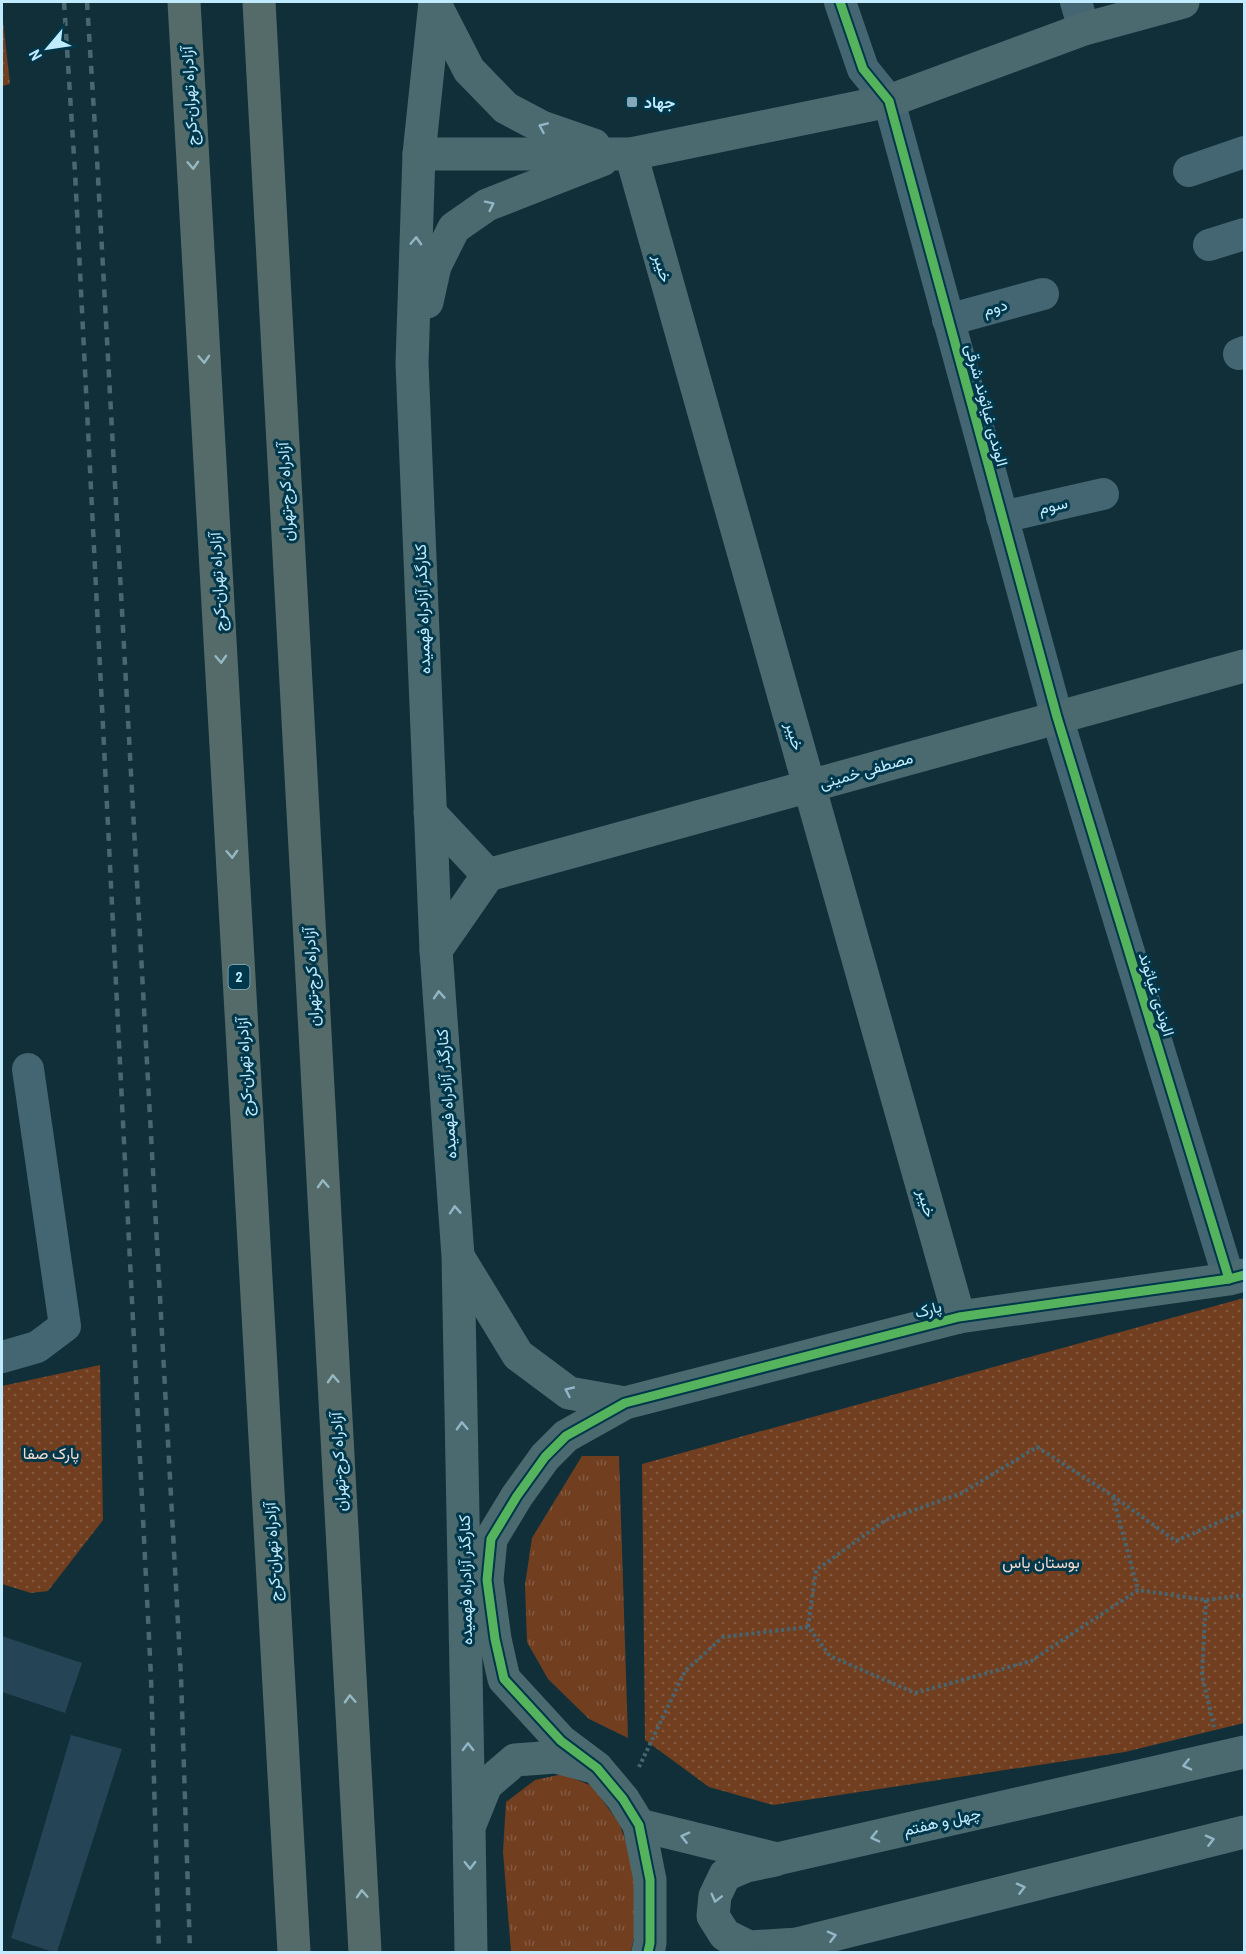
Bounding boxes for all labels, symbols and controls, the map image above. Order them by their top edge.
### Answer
north arrow [18,18,78,78]
street label: آزادراه تهران-کرج [175,44,204,146]
text: N [23,46,47,65]
place label: جهاد [644,91,675,113]
marker: جهاد [625,95,639,109]
one-way arrow [538,122,549,134]
one-way arrow [187,160,200,169]
one-way arrow [483,200,494,212]
one-way arrow [410,237,423,246]
street label: خیبر [648,250,678,285]
street label: دوم [980,293,1010,321]
street label: الوندی غیاثوند شرقی [960,341,1014,469]
one-way arrow [198,355,211,364]
street label: آزادراه کرج-تهران [271,440,300,542]
street label: سوم [1036,491,1070,519]
street label: آزادراه تهران-کرج [203,530,232,632]
street label: کنارگذر آزادراه فهمیده [409,544,435,674]
one-way arrow [215,654,228,663]
street label: خیبر [780,718,810,753]
street label: مصطفی خمینی [817,746,915,794]
one-way arrow [226,849,239,858]
street label: آزادراه کرج-تهران [297,925,326,1027]
street label: الوندی غیاثوند [1134,949,1180,1039]
road number: 2 [228,965,250,989]
one-way arrow [433,990,446,999]
street label: آزادراه تهران-کرج [230,1015,259,1117]
street label: کنارگذر آزادراه فهمیده [430,1028,462,1160]
one-way arrow [316,1180,329,1189]
street label: خیبر [912,1185,942,1220]
one-way arrow [448,1206,461,1215]
street label: پارک [912,1295,944,1324]
one-way arrow [327,1374,340,1383]
one-way arrow [564,1386,575,1398]
street label: آزادراه کرج-تهران [324,1410,353,1512]
one-way arrow [456,1422,469,1431]
park label: پارک صفا [23,1442,79,1465]
street label: آزادراه تهران-کرج [258,1500,287,1602]
street label: کنارگذر آزادراه فهمیده [453,1515,477,1645]
park label: بوستان یاس [1002,1551,1080,1573]
one-way arrow [344,1695,357,1704]
one-way arrow [462,1743,474,1752]
one-way arrow [1183,1758,1193,1771]
street label: چهل و هفتم [901,1801,983,1842]
one-way arrow [870,1829,880,1842]
one-way arrow [680,1831,690,1844]
one-way arrow [1205,1835,1215,1848]
one-way arrow [464,1860,476,1869]
one-way arrow [1015,1883,1026,1895]
one-way arrow [355,1890,368,1899]
one-way arrow [711,1893,724,1903]
one-way arrow [827,1930,837,1943]

